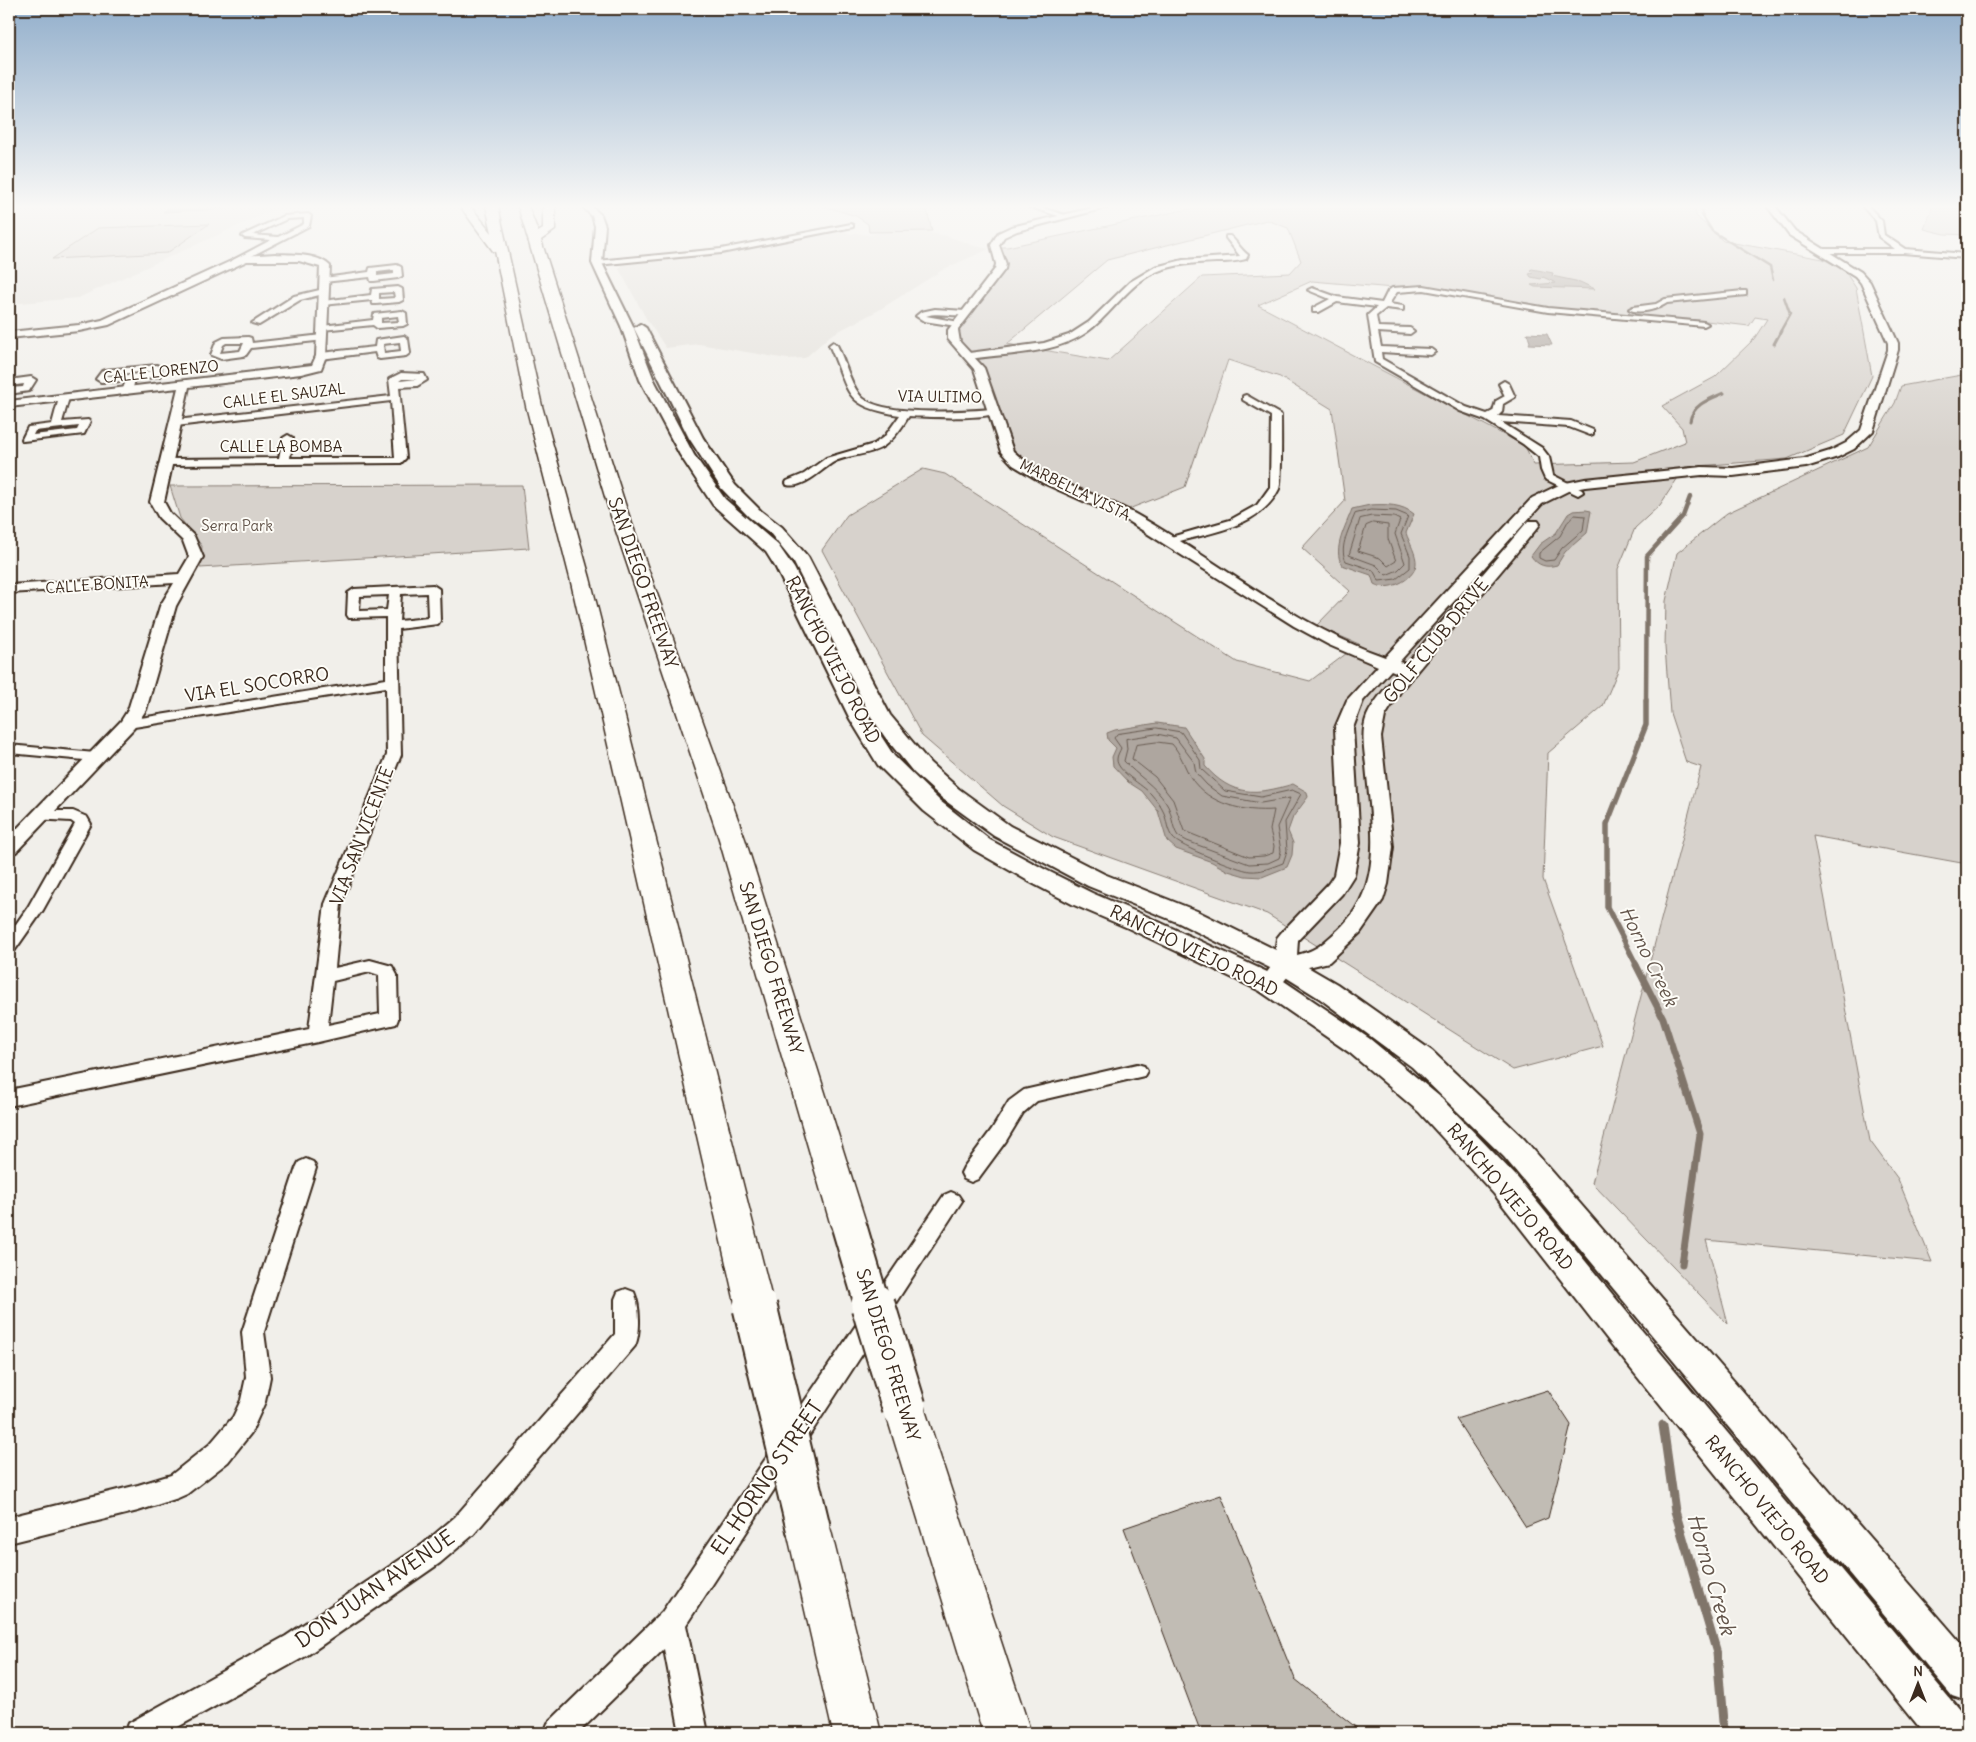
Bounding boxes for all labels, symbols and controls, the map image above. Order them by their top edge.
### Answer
street label: CALLE LORENZO [102,356,220,387]
street label: CALLE EL SAUZAL [222,379,346,412]
street label: VIA ULTIMO [898,386,982,407]
street label: CALLE LA BOMBA [220,437,343,456]
street label: MARBELLA VISTA [1017,455,1134,525]
street label: SAN DIEGO FREEWAY [603,494,684,671]
park label: Serra Park [201,516,273,535]
street label: CALLE BONITA [45,571,150,598]
street label: RANCHO VIEJO ROAD [781,572,886,747]
street label: GOLF CLUB DRIVE [1378,573,1493,708]
street label: VIA EL SOCORRO [183,662,331,707]
street label: VIA SAN VICENTE [325,763,399,908]
street label: SAN DIEGO FREEWAY [734,879,809,1057]
street label: RANCHO VIEJO ROAD [1106,900,1282,1001]
water label: Horno Creek [1615,902,1684,1011]
street label: RANCHO VIEJO ROAD [1442,1118,1579,1275]
street label: SAN DIEGO FREEWAY [851,1266,926,1444]
street label: EL HORNO STREET [705,1395,828,1560]
street label: RANCHO VIEJO ROAD [1700,1430,1835,1589]
water label: Horno Creek [1681,1510,1743,1640]
street label: DON JUAN AVENUE [290,1523,460,1654]
north arrow [1894,1660,1944,1710]
text: N [1913,1662,1923,1680]

